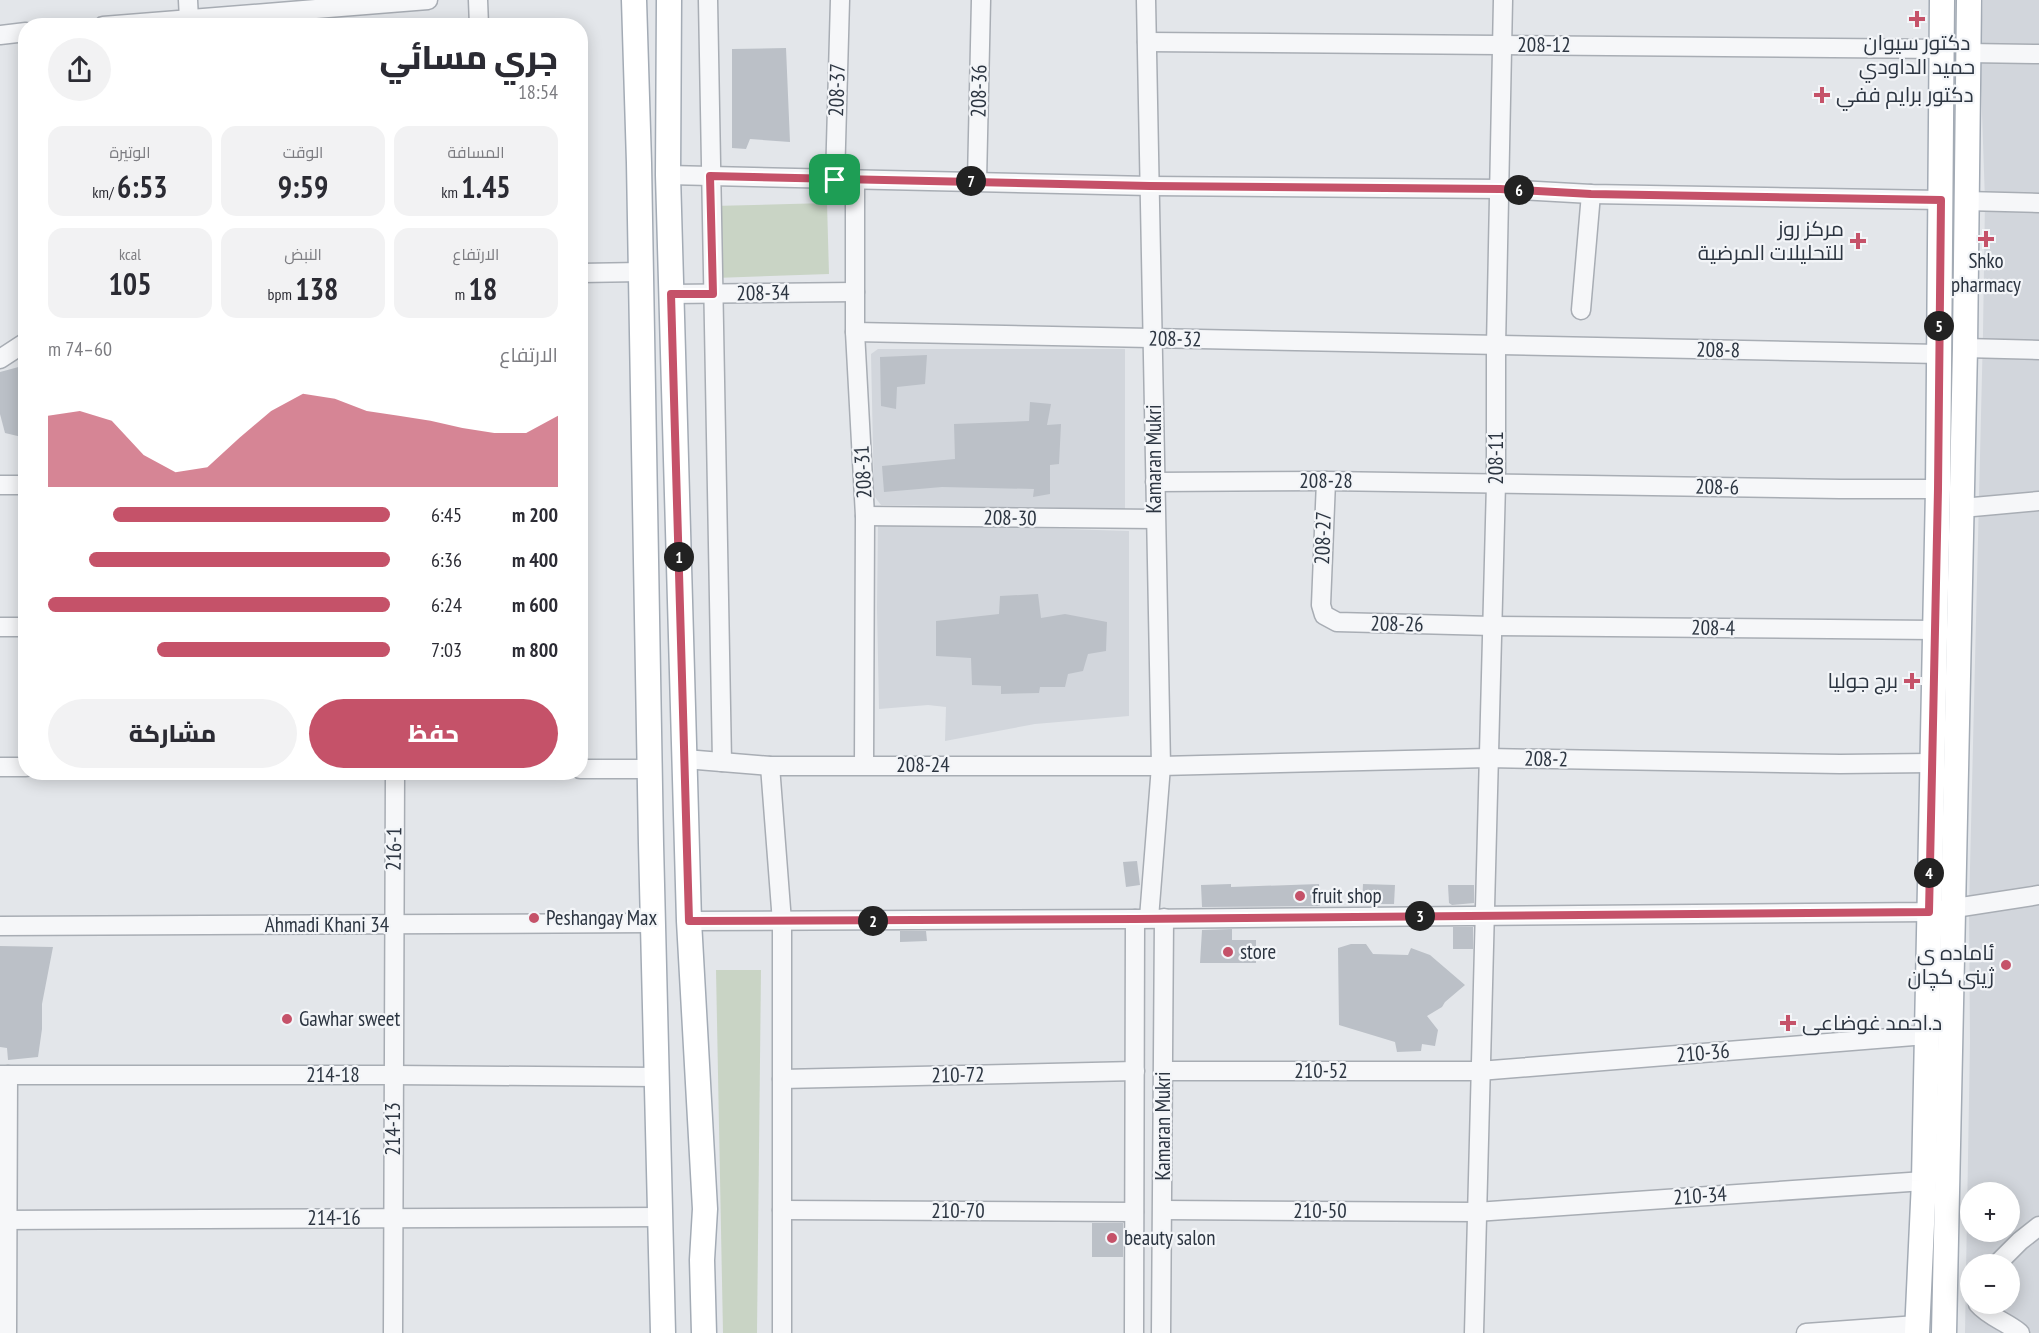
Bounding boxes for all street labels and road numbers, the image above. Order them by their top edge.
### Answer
street label: 208-12 [1517,31,1571,58]
street label: 208-37 [822,63,851,117]
street label: 208-36 [965,64,992,118]
street label: 208-34 [736,279,790,306]
street label: 208-32 [1148,325,1202,352]
street label: 208-8 [1696,336,1740,363]
street label: Kamaran Mukri [1140,404,1167,514]
street label: 208-11 [1482,431,1509,485]
street label: 208-31 [848,445,877,499]
street label: 208-28 [1299,467,1353,494]
street label: 208-6 [1695,473,1739,500]
street label: 208-30 [983,504,1037,531]
street label: 208-27 [1308,511,1337,565]
street label: 208-26 [1370,610,1424,637]
street label: 208-4 [1691,614,1736,641]
street label: 208-2 [1524,745,1568,772]
street label: 208-24 [896,751,950,778]
street label: 216-1 [380,827,407,871]
street label: Ahmadi Khani 34 [265,911,390,938]
street label: 210-36 [1675,1037,1731,1068]
street label: 210-52 [1294,1057,1348,1084]
street label: 214-18 [306,1061,360,1088]
street label: 210-72 [931,1061,985,1088]
street label: Kamaran Mukri [1149,1071,1176,1181]
street label: 214-13 [379,1102,406,1156]
street label: 210-34 [1672,1180,1728,1211]
street label: 210-70 [931,1197,985,1224]
street label: 210-50 [1293,1197,1347,1224]
street label: 214-16 [307,1204,361,1231]

